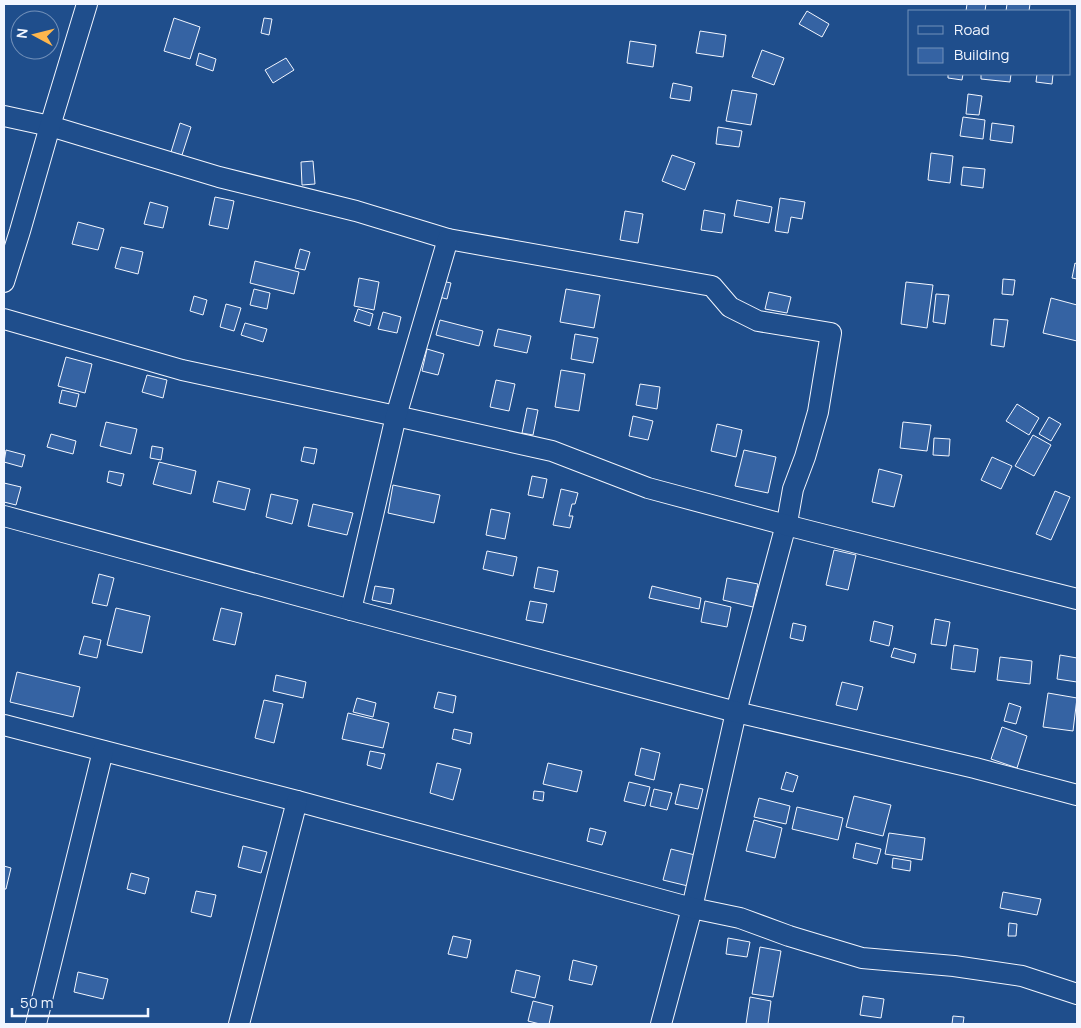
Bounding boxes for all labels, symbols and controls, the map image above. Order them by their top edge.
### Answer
north arrow [10,10,60,60]
legend [908,10,1071,75]
text: Road [954,19,990,40]
text: N [12,27,32,40]
text: Building [954,44,1009,65]
scale bar [12,986,149,1018]
text: 50 m [20,992,54,1013]

